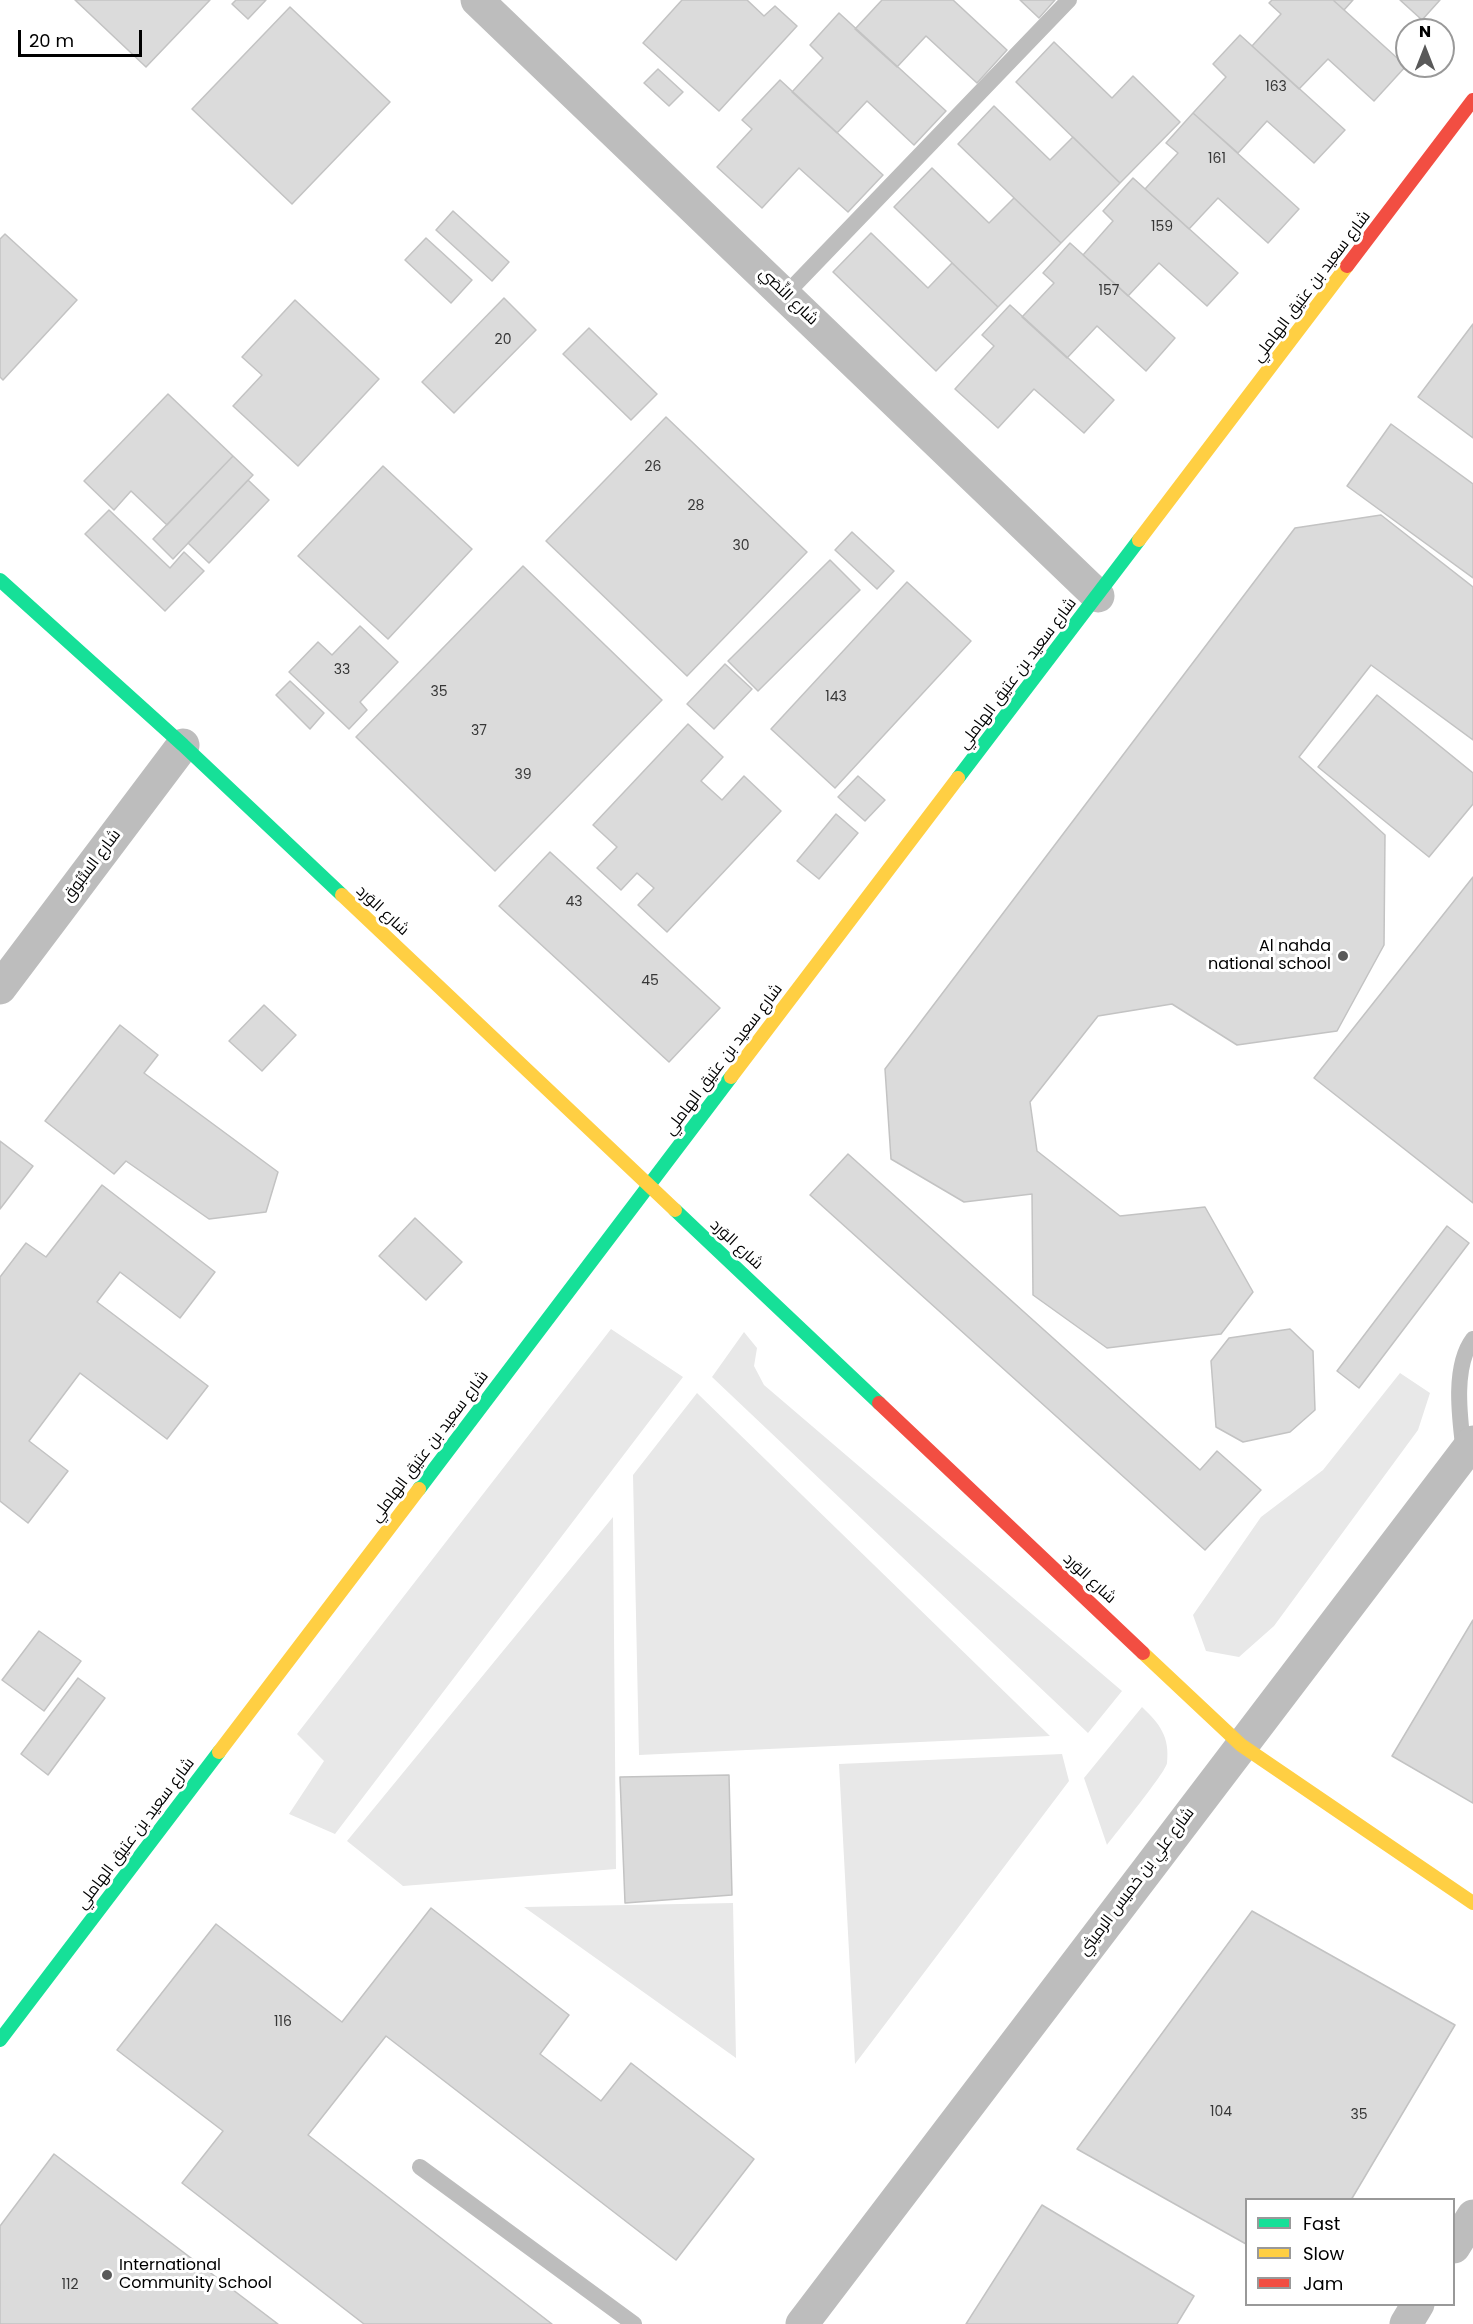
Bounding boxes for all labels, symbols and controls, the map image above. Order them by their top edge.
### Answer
scale bar [21,18,146,56]
north arrow [1395,18,1455,78]
text: N [1419,20,1431,43]
text: 20 m [29,28,74,53]
house number: 163 [1265,79,1287,95]
house number: 161 [1208,151,1226,167]
street label: شارع سعيد بن عتيق الهاملي [1249,208,1375,366]
house number: 159 [1151,219,1173,235]
street label: شارع النِّصَي [754,264,822,330]
house number: 157 [1099,283,1119,299]
house number: 20 [495,332,511,348]
house number: 26 [645,459,661,475]
house number: 28 [688,498,704,514]
house number: 30 [732,538,750,554]
street label: شارع سعيد بن عتيق الهاملي [955,595,1081,753]
house number: 33 [334,662,350,678]
house number: 35 [430,684,448,700]
house number: 143 [825,689,847,705]
house number: 37 [471,723,487,739]
house number: 39 [514,767,532,783]
street label: شارع السُّبُوق [59,826,125,906]
street label: شارع الوَرد [352,882,412,940]
house number: 43 [565,894,583,910]
place label: Al nahda national school [1208,937,1331,975]
marker: Al nahda national school [1336,949,1350,963]
house number: 45 [641,973,659,989]
street label: شارع سعيد بن عتيق الهاملي [661,981,787,1139]
street label: شارع الوَرد [706,1216,766,1274]
street label: شارع سعيد بن عتيق الهاملي [367,1368,493,1526]
street label: شارع الوَرد [1059,1550,1119,1608]
street label: شارع سعيد بن عتيق الهاملي [73,1755,199,1913]
street label: شارع علي بن خميس الرميثي [1075,1804,1199,1960]
house number: 116 [274,2014,292,2030]
house number: 104 [1210,2104,1232,2120]
house number: 35 [1350,2107,1368,2123]
legend [1245,2198,1455,2306]
text: Fast [1303,2211,1340,2236]
text: Slow [1303,2241,1344,2266]
place label: International Community School [119,2256,272,2294]
marker: International Community School [100,2268,114,2282]
text: Jam [1303,2271,1343,2296]
house number: 112 [61,2277,79,2293]

